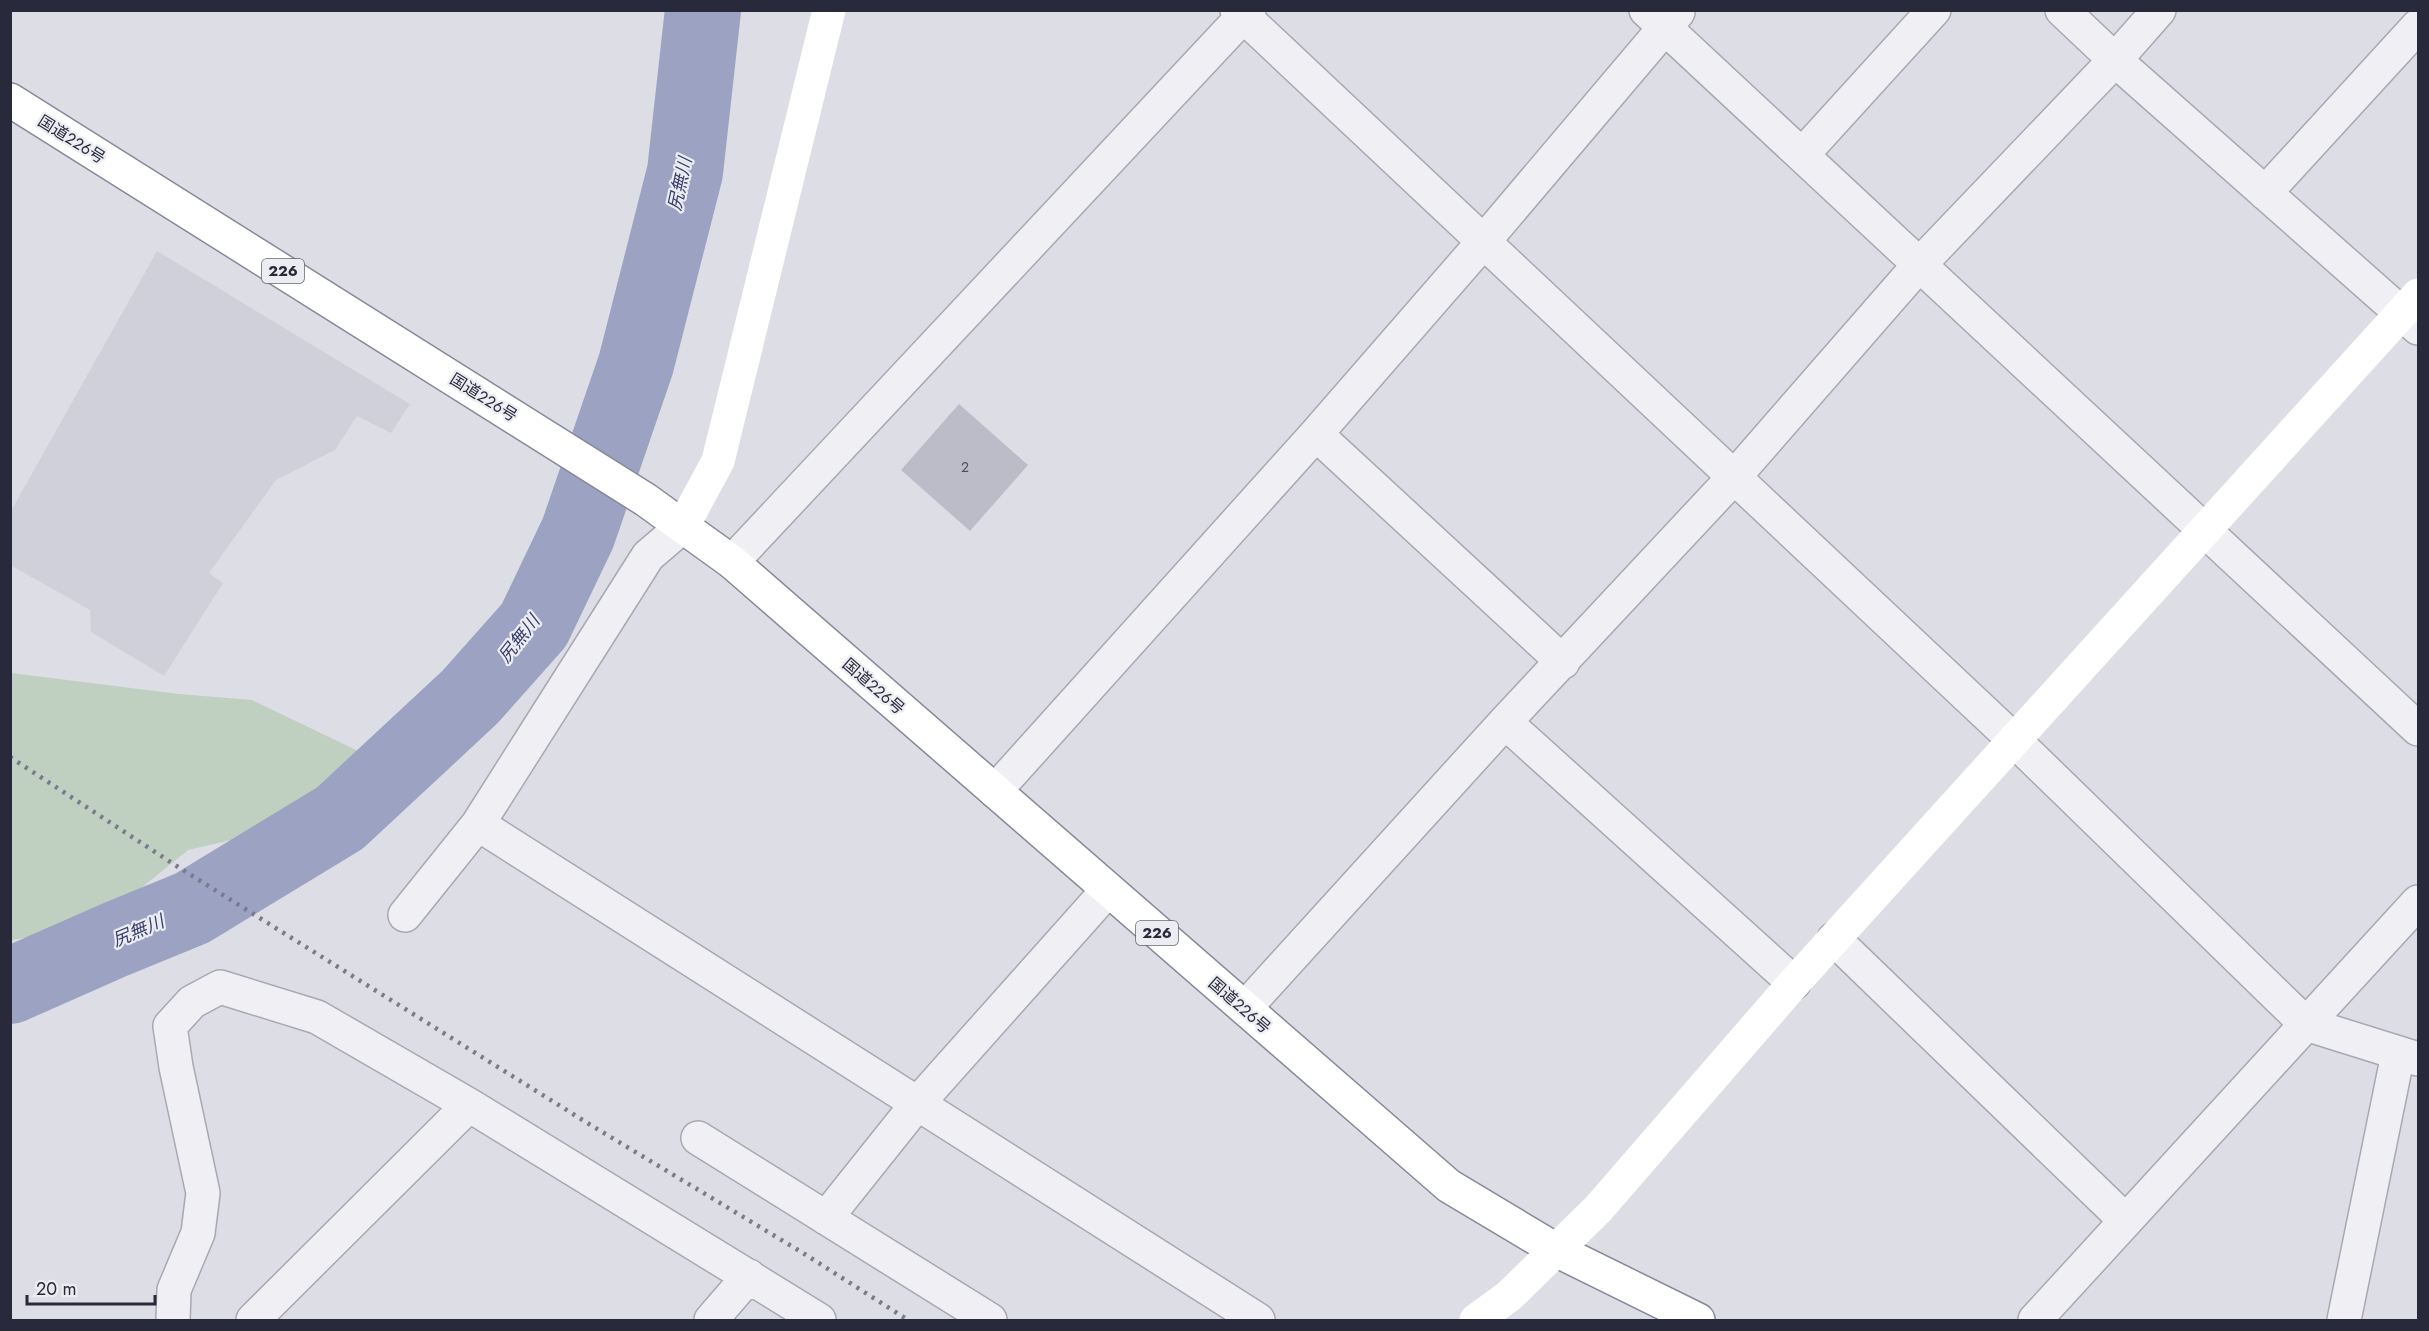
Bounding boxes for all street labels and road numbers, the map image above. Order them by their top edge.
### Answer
street label: 国道226号 [34,110,110,169]
road number: 226 [262,259,304,283]
street label: 国道226号 [446,368,522,427]
street label: 国道226号 [838,653,910,720]
road number: 226 [1136,921,1178,945]
street label: 国道226号 [1204,972,1276,1039]

